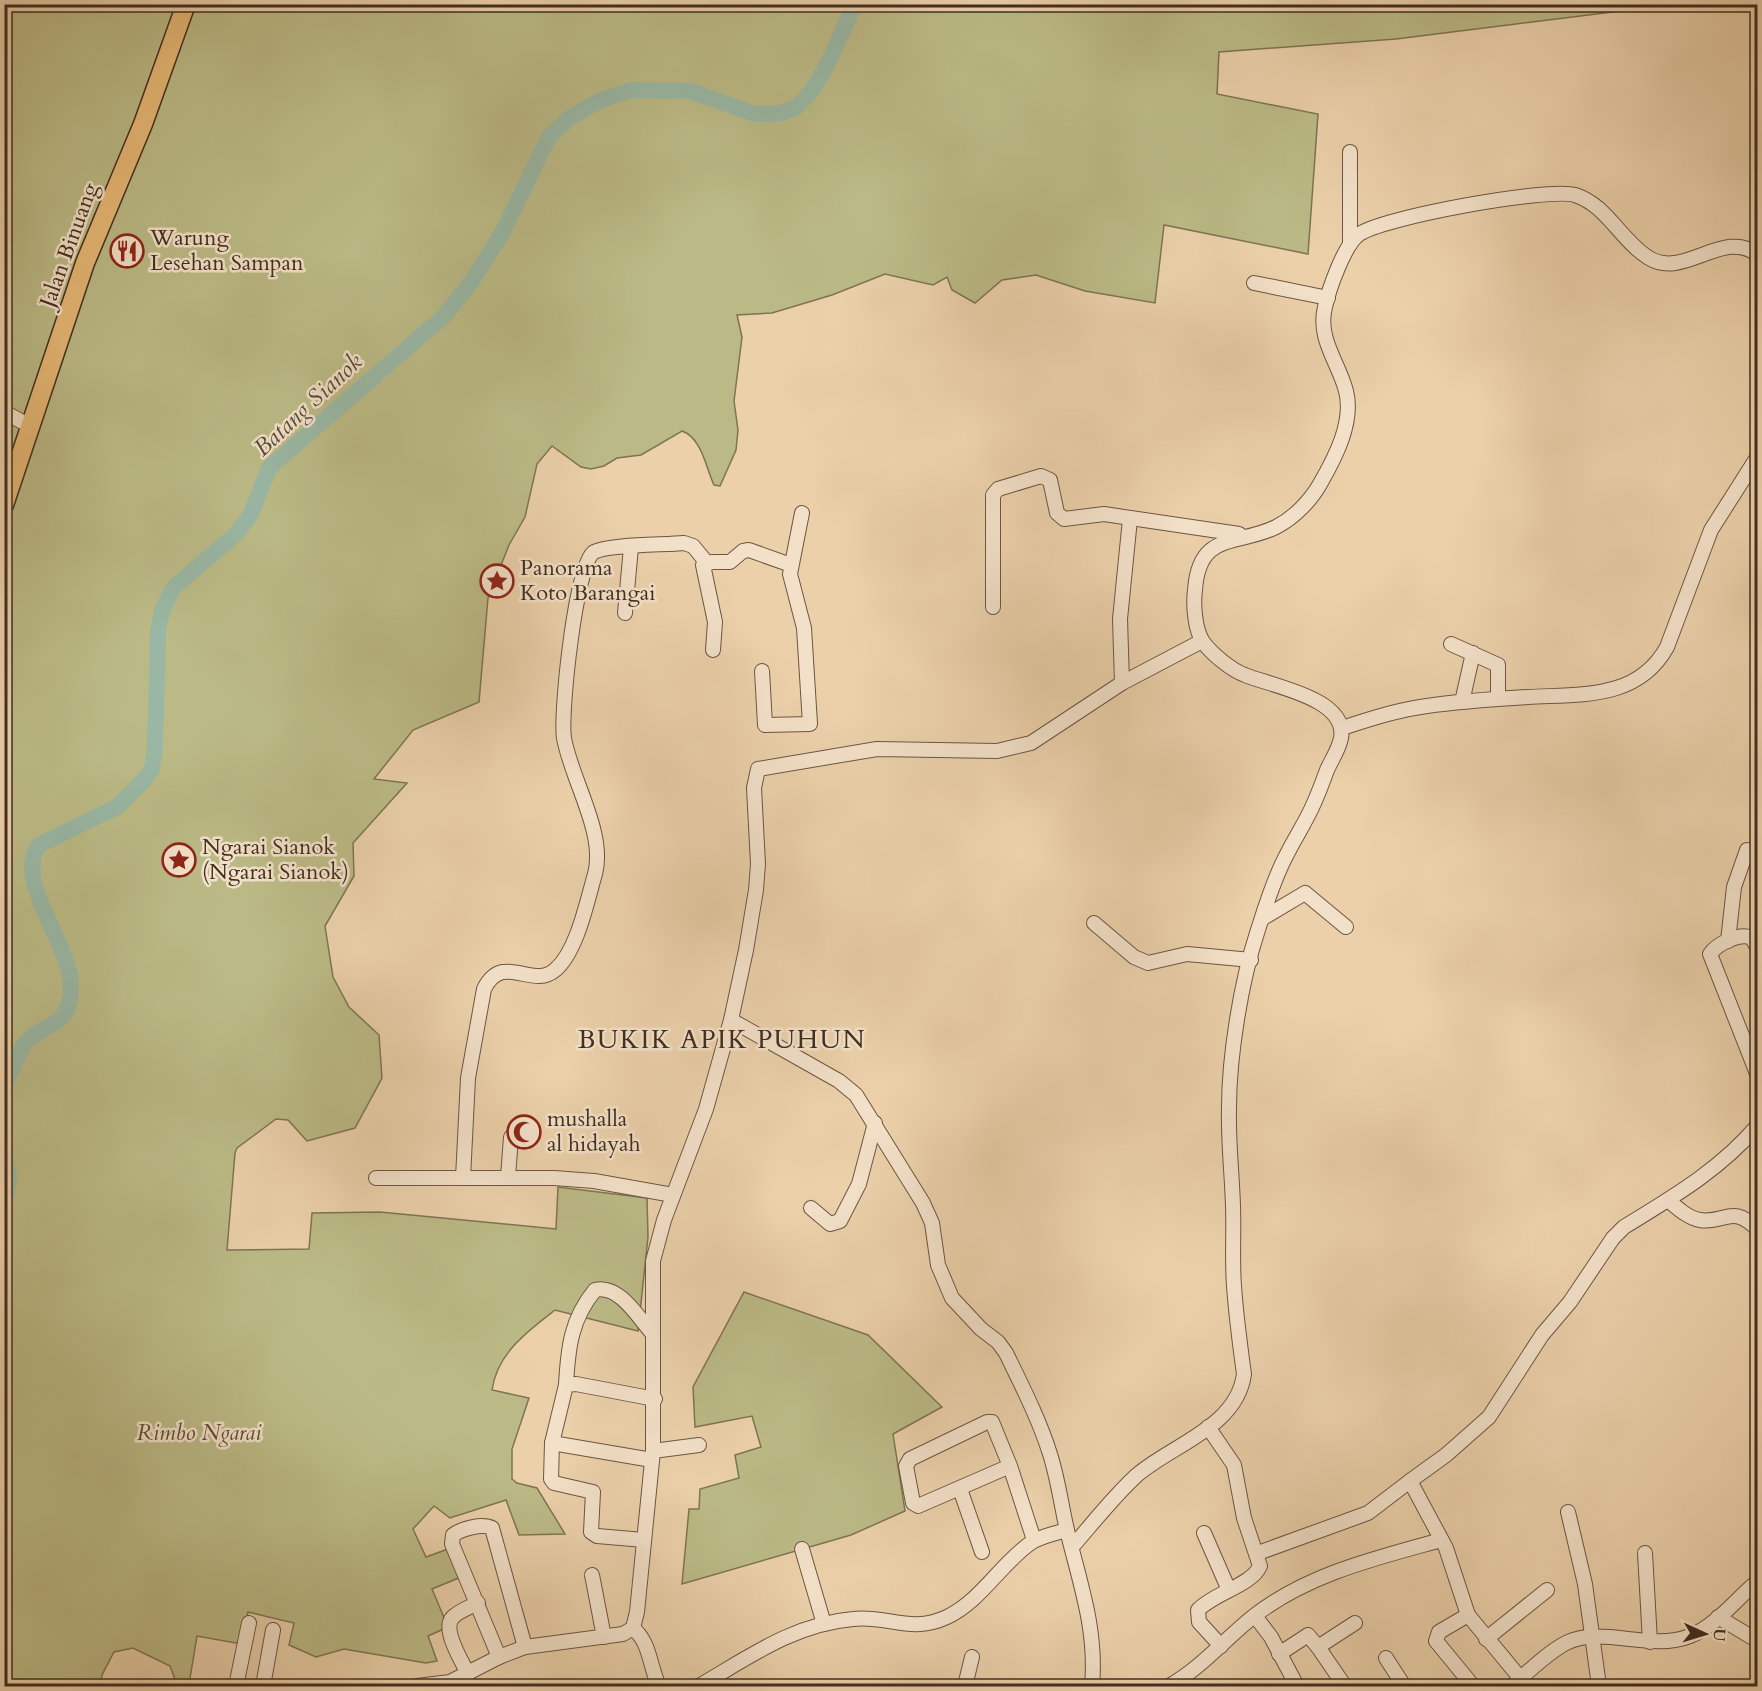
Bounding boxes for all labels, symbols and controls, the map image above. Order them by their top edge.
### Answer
street label: Jalan Binuang [32,178,106,314]
place label: Warung Lesehan Sampan [149,223,304,278]
restaurant icon: Warung Lesehan Sampan [109,233,145,269]
water label: Batang Sianok [246,346,370,464]
place label: Panorama Koto Barangai [520,553,656,608]
place icon: Panorama Koto Barangai [479,563,515,599]
place label: Ngarai Sianok (Ngarai Sianok) [202,832,349,887]
place icon: Ngarai Sianok (Ngarai Sianok) [161,842,197,878]
district label: BUKIK APIK PUHUN [578,1022,866,1057]
place label: mushalla al hidayah [547,1104,641,1159]
mosque icon: mushalla al hidayah [506,1114,542,1150]
park label: Rimbo Ngarai [137,1418,262,1448]
north arrow [1675,1604,1735,1664]
text: U [1708,1628,1730,1642]

